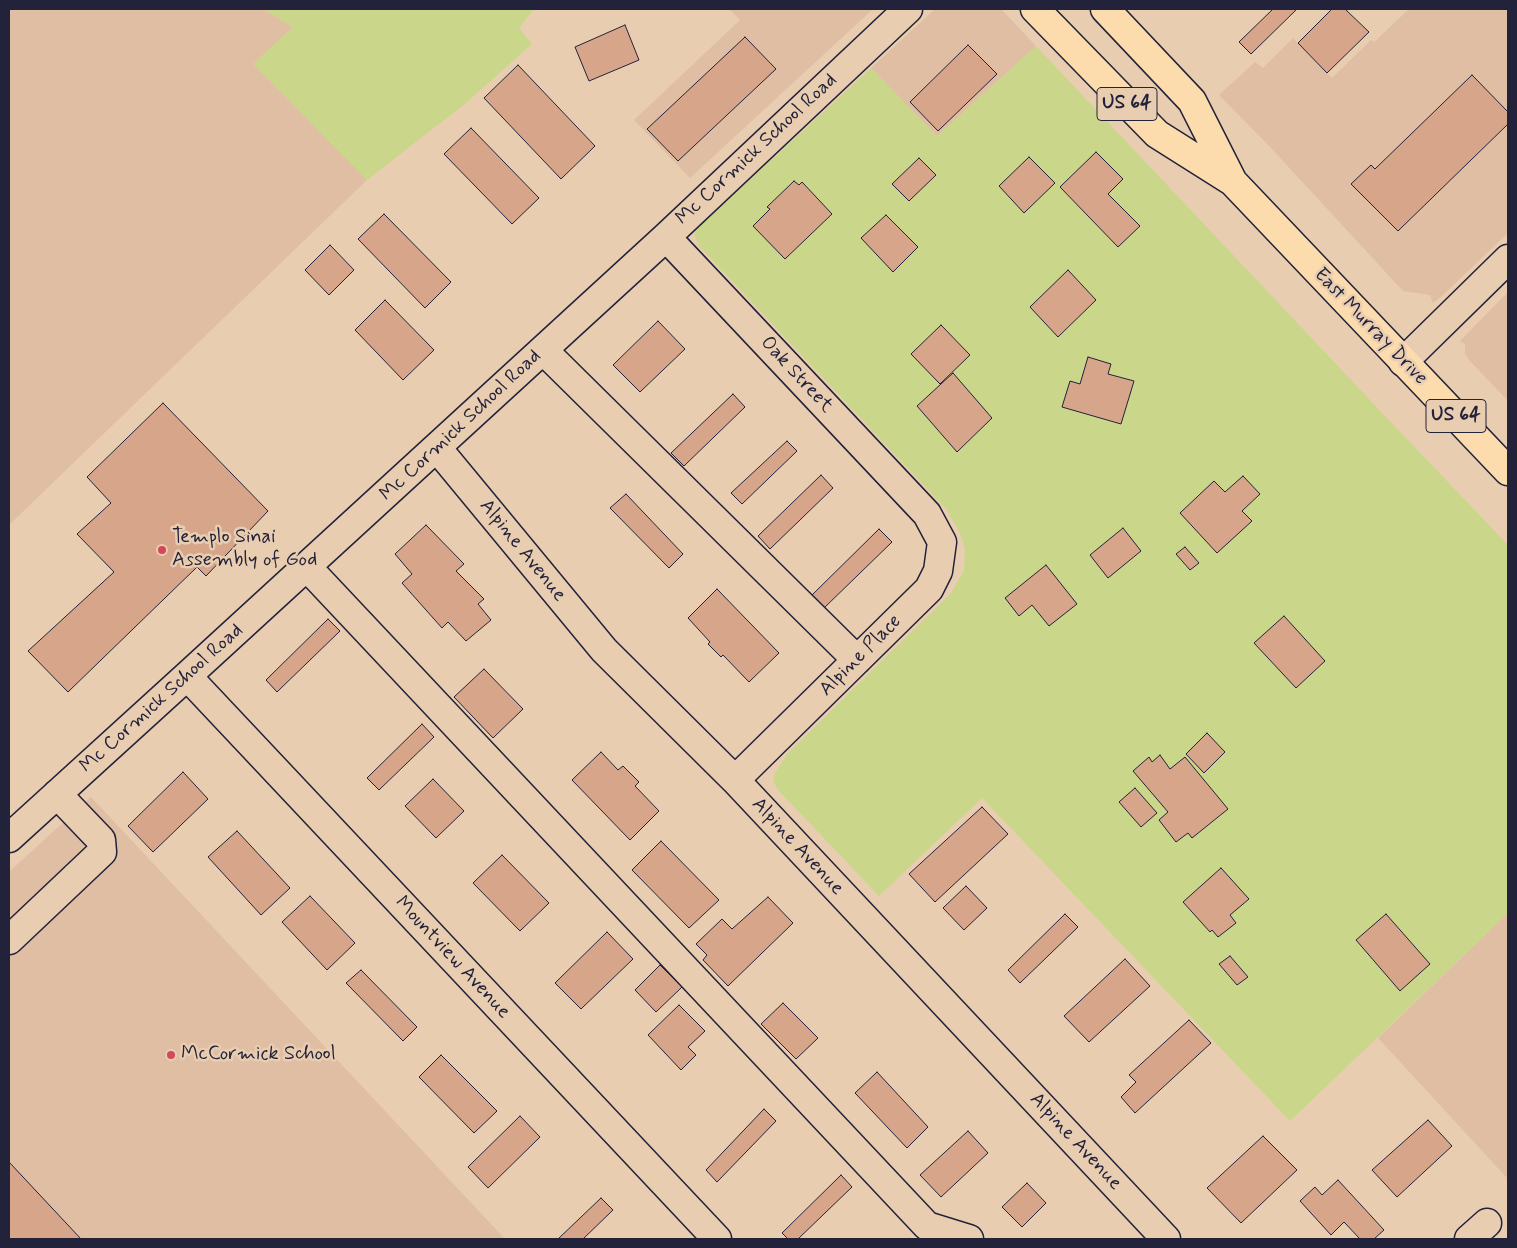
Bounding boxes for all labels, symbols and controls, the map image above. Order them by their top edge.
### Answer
street label: Mc Cormick School Road [671,69,843,231]
road number: US 64 [1097,88,1157,120]
street label: East Murray Drive [1308,263,1432,391]
street label: Oak Street [754,332,838,418]
street label: Mc Cormick School Road [375,345,547,507]
road number: US 64 [1426,400,1486,432]
street label: Alpine Avenue [473,495,571,607]
place label: Templo Sinai Assembly of God [172,526,317,573]
marker: Templo Sinai Assembly of God [156,544,168,556]
street label: Alpine Place [815,610,907,702]
street label: Mc Cormick School Road [75,619,249,779]
street label: Alpine Avenue [746,793,848,901]
street label: Mountview Avenue [389,892,515,1024]
place label: McCormick School [181,1043,336,1067]
marker: McCormick School [165,1049,177,1061]
street label: Alpine Avenue [1024,1088,1126,1196]

